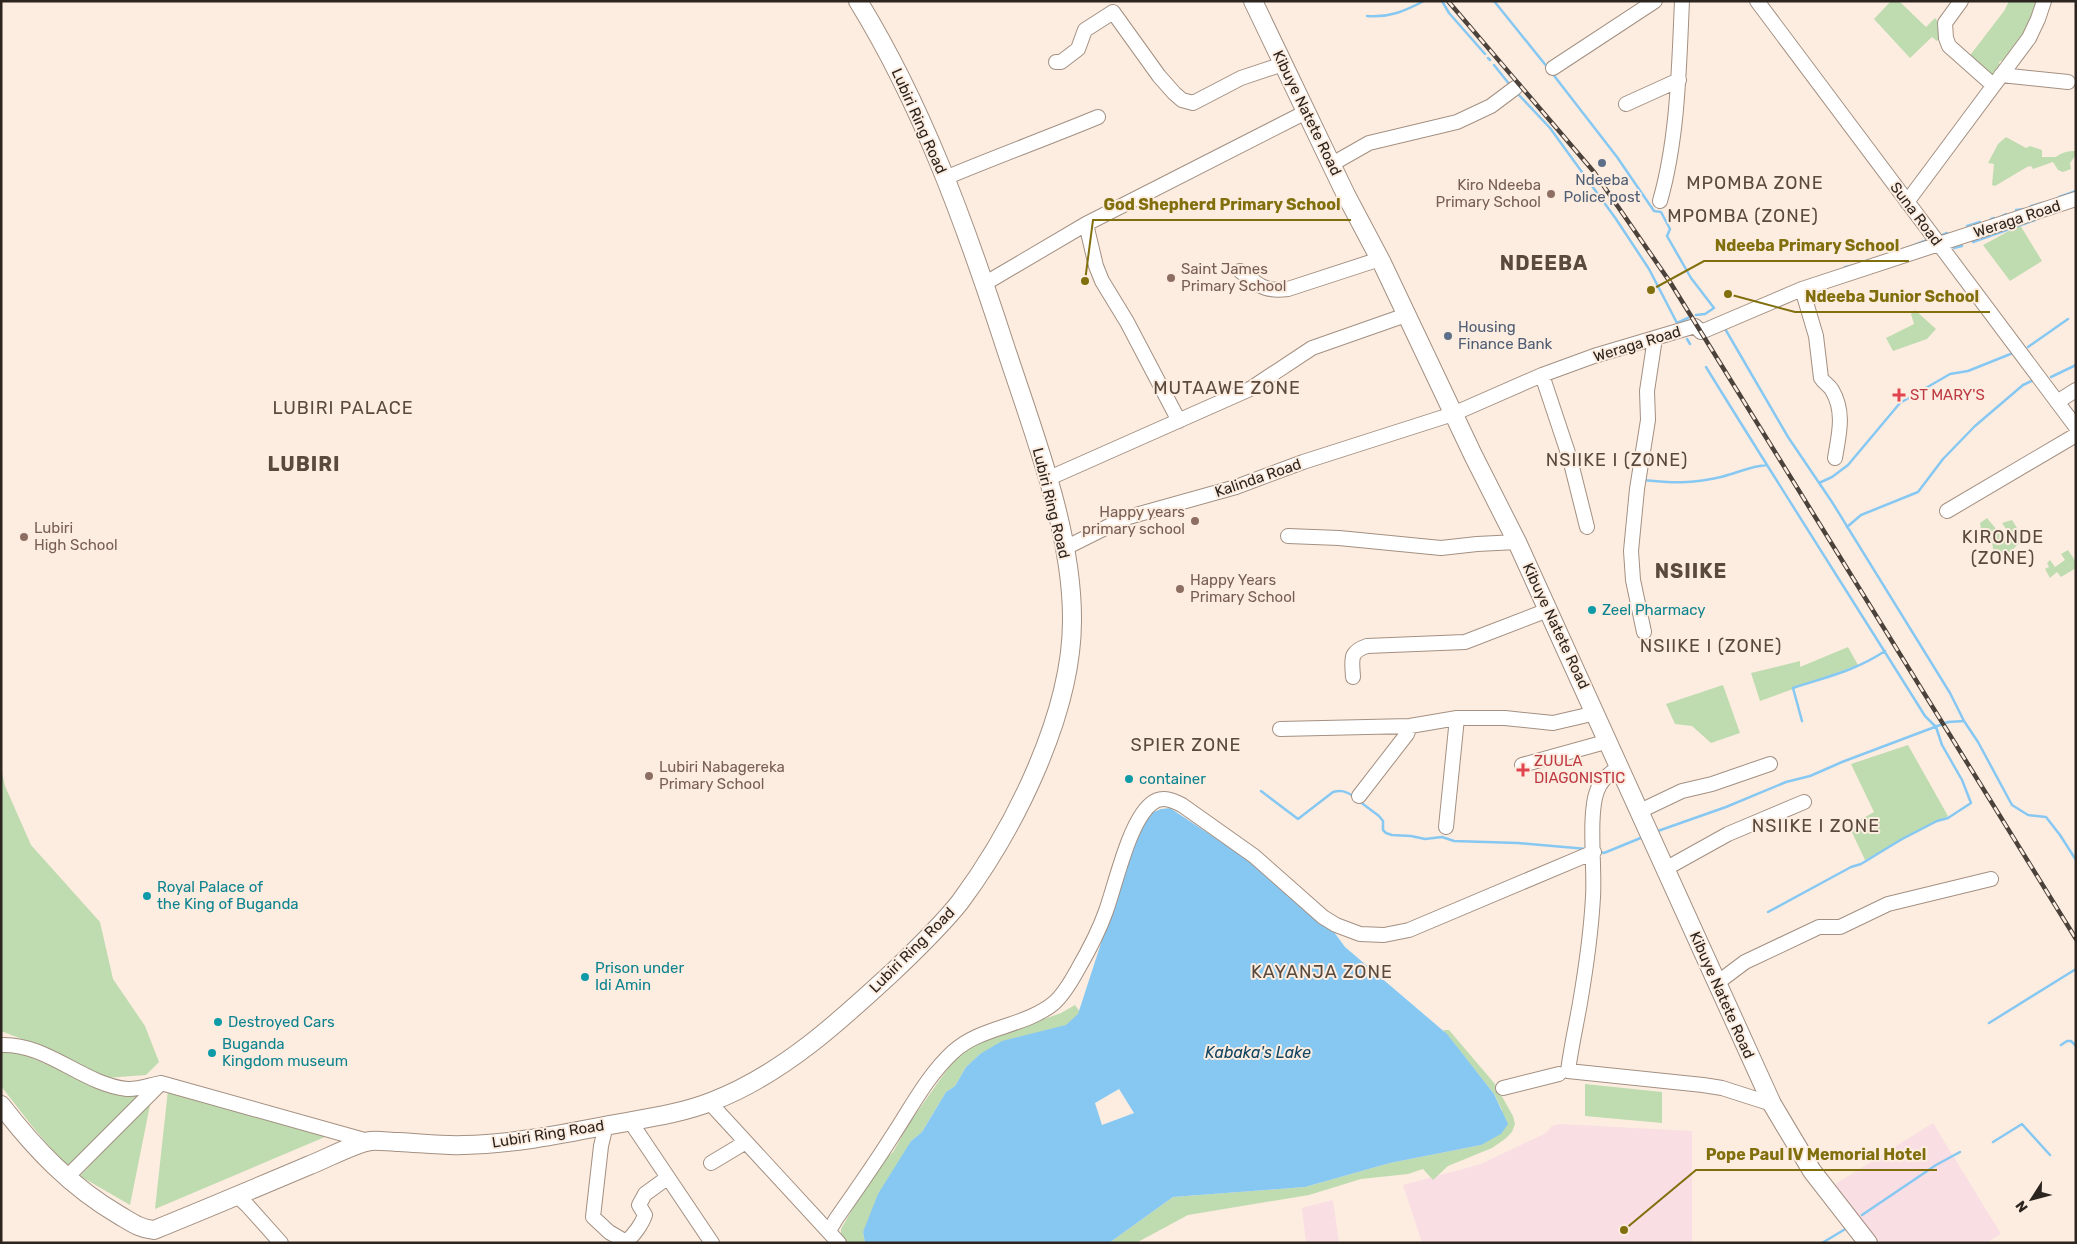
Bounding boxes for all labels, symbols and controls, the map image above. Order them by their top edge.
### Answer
street label: Kibuye Natete Road [1269,47,1345,179]
street label: Lubiri Ring Road [888,65,950,177]
marker: Ndeeba Police post [1596,157,1608,169]
place label: Ndeeba Police post [1564,171,1641,206]
district label: MPOMBA ZONE [1686,172,1824,194]
place label: Kiro Ndeeba Primary School [1436,176,1541,211]
street label: Suna Road [1886,179,1946,249]
marker: Kiro Ndeeba Primary School [1545,188,1557,200]
callout: God Shepherd Primary School [1093,189,1351,220]
text: God Shepherd Primary School [1103,195,1341,214]
street label: Weraga Road [1971,196,2063,242]
district label: MPOMBA (ZONE) [1667,205,1819,227]
callout: Ndeeba Primary School [1704,230,1909,261]
text: Ndeeba Primary School [1715,236,1899,255]
district label: NDEEBA [1500,251,1588,275]
place label: Saint James Primary School [1181,260,1286,295]
marker: Saint James Primary School [1165,272,1177,284]
callout: Ndeeba Junior School [1795,281,1990,312]
text: Ndeeba Junior School [1805,287,1979,306]
place label: Housing Finance Bank [1458,318,1553,353]
street label: Weraga Road [1591,322,1683,366]
marker: Housing Finance Bank [1442,330,1454,342]
district label: MUTAAWE ZONE [1153,377,1301,399]
place label: ST MARY'S [1910,386,1985,404]
marker: ST MARY'S [1892,388,1906,402]
district label: LUBIRI PALACE [272,397,414,419]
street label: Lubiri Ring Road [1029,446,1073,560]
district label: NSIIKE I (ZONE) [1546,449,1688,471]
district label: LUBIRI [267,452,341,476]
street label: Kalinda Road [1213,455,1303,501]
place label: Happy years primary school [1082,503,1185,538]
marker: Happy years primary school [1189,515,1201,527]
place label: Lubiri High School [34,519,118,554]
district label: KIRONDE (ZONE) [1962,526,2044,569]
marker: Lubiri High School [18,531,30,543]
district label: NSIIKE [1655,559,1727,583]
street label: Kibuye Natete Road [1519,560,1593,692]
place label: Happy Years Primary School [1190,571,1295,606]
marker: Happy Years Primary School [1174,583,1186,595]
place label: Zeel Pharmacy [1602,601,1706,619]
marker: Zeel Pharmacy [1586,604,1598,616]
district label: NSIIKE I (ZONE) [1640,635,1782,657]
district label: SPIER ZONE [1130,734,1242,756]
place label: ZUULA DIAGONISTIC [1534,752,1625,787]
place label: Lubiri Nabagereka Primary School [659,758,785,793]
marker: ZUULA DIAGONISTIC [1516,763,1530,777]
marker: Lubiri Nabagereka Primary School [643,770,655,782]
place label: container [1139,770,1206,788]
marker: container [1123,773,1135,785]
district label: NSIIKE I ZONE [1752,815,1880,837]
place label: Royal Palace of the King of Buganda [157,878,299,913]
marker: Royal Palace of the King of Buganda [141,890,153,902]
street label: Lubiri Ring Road [866,904,958,996]
street label: Kibuye Natete Road [1686,929,1758,1061]
place label: Prison under Idi Amin [595,959,684,994]
district label: KAYANJA ZONE [1251,961,1393,983]
marker: Prison under Idi Amin [579,971,591,983]
place label: Destroyed Cars [228,1013,335,1031]
marker: Destroyed Cars [212,1016,224,1028]
place label: Buganda Kingdom museum [222,1035,348,1070]
water label: Kabaka's Lake [1205,1043,1311,1062]
marker: Buganda Kingdom museum [206,1047,218,1059]
street label: Lubiri Ring Road [491,1116,605,1152]
callout: Pope Paul IV Memorial Hotel [1696,1139,1937,1170]
text: Pope Paul IV Memorial Hotel [1706,1145,1926,1164]
north arrow [2007,1174,2057,1224]
text: N [2012,1197,2032,1215]

